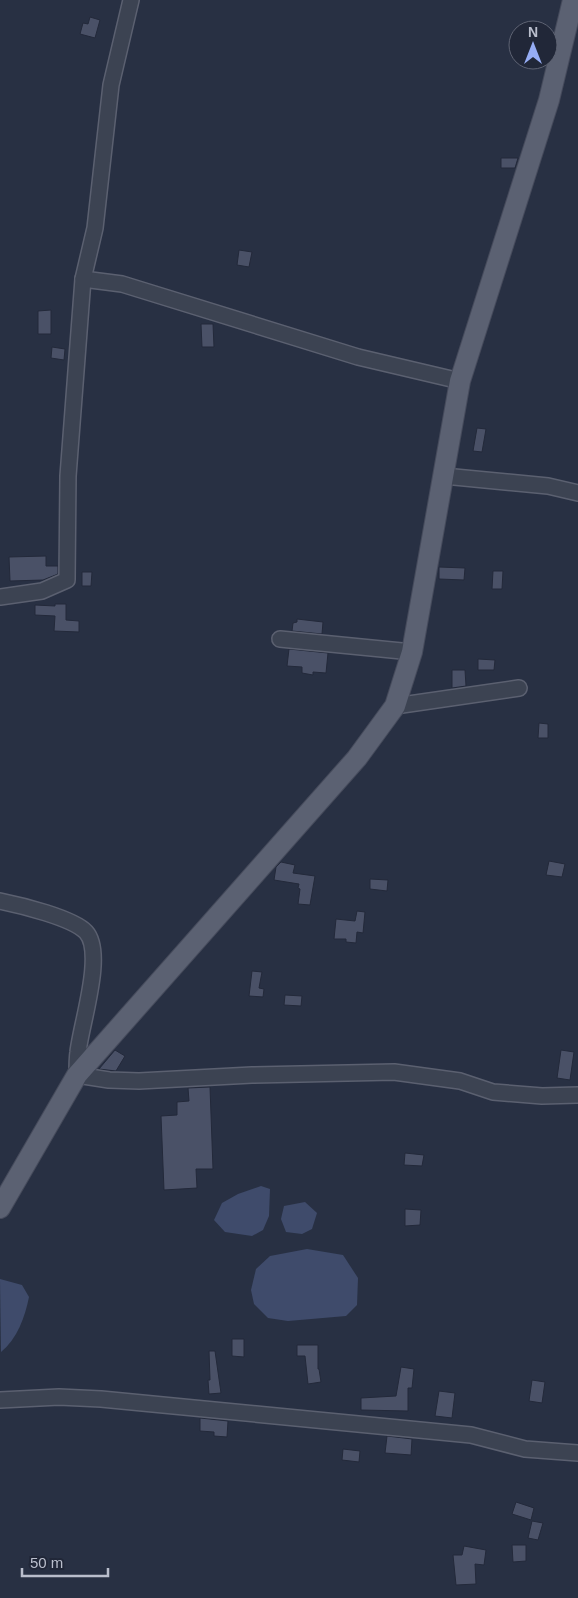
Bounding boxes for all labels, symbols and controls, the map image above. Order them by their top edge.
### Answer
north arrow [508,20,558,70]
text: N [528,24,538,40]
scale bar [22,1546,109,1578]
text: 50 m [30,1554,63,1571]

